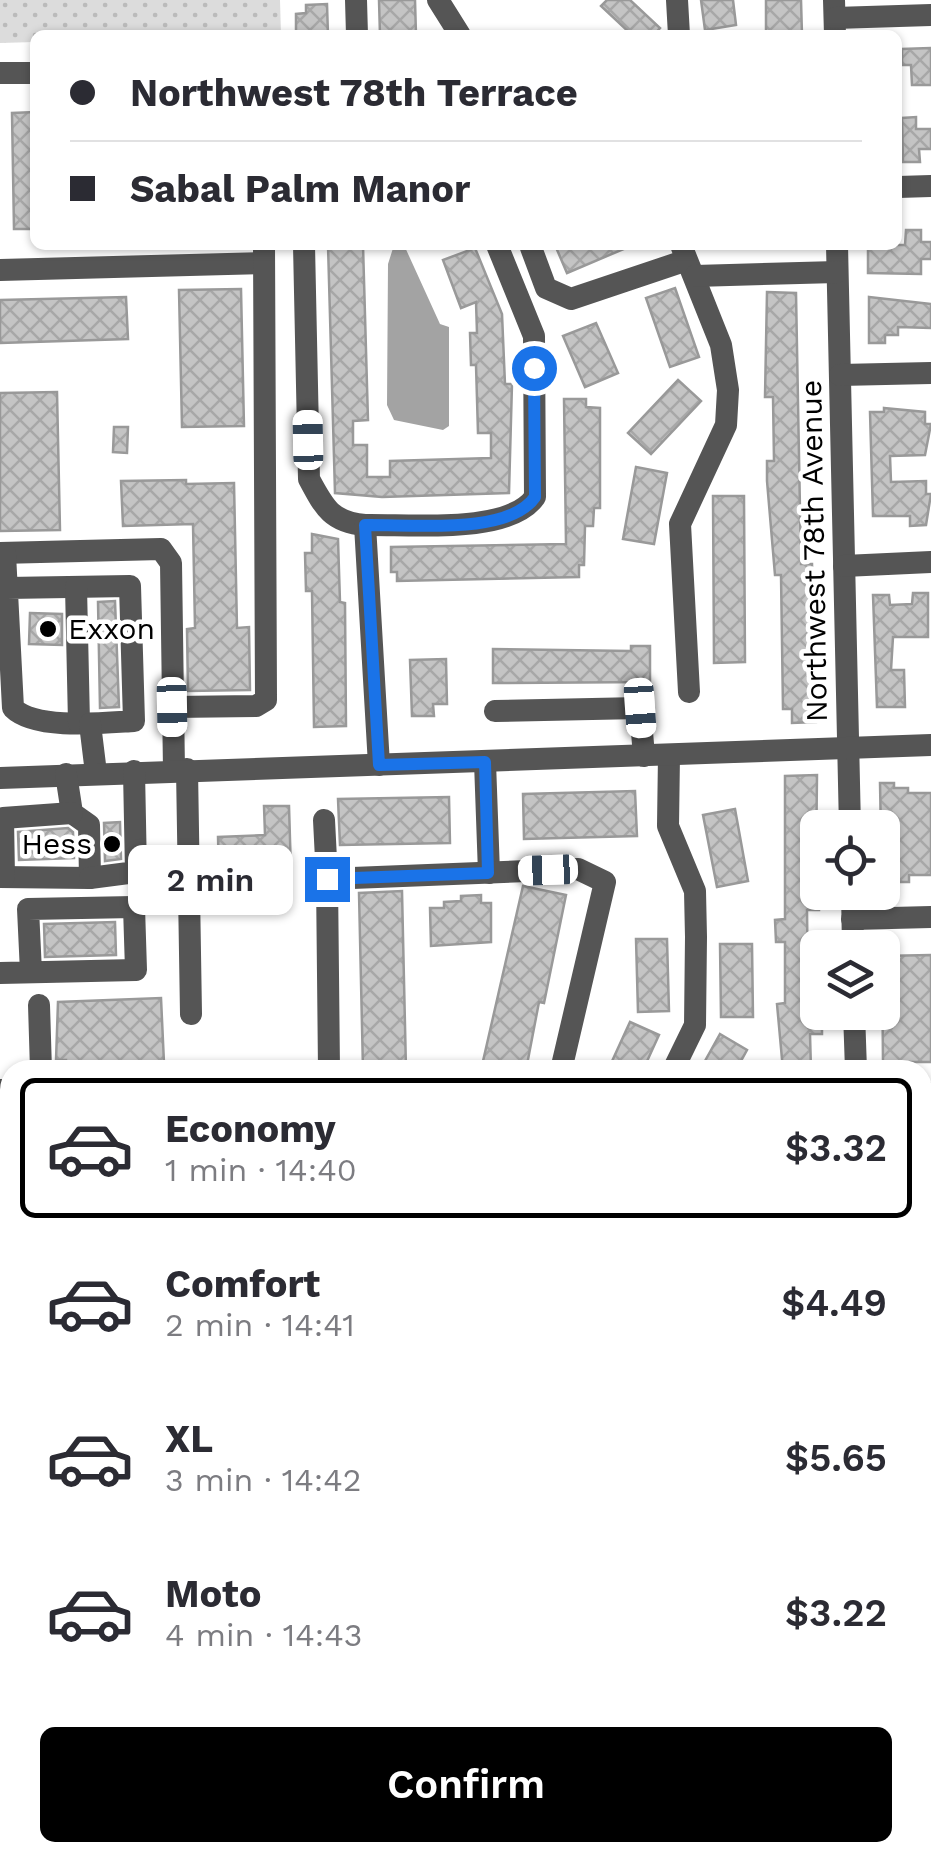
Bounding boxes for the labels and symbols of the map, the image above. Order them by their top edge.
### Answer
route start [512,346,557,391]
street label: Northwest 78th Avenue [793,380,834,722]
car [292,410,324,470]
place label: Exxon [68,611,155,646]
marker: Exxon [37,618,59,640]
car [156,677,188,737]
car [623,677,657,739]
place label: Hess [21,826,92,861]
marker: Hess [101,833,123,855]
callout: 2 min [127,844,292,914]
car [517,854,579,886]
route end [305,857,350,902]

